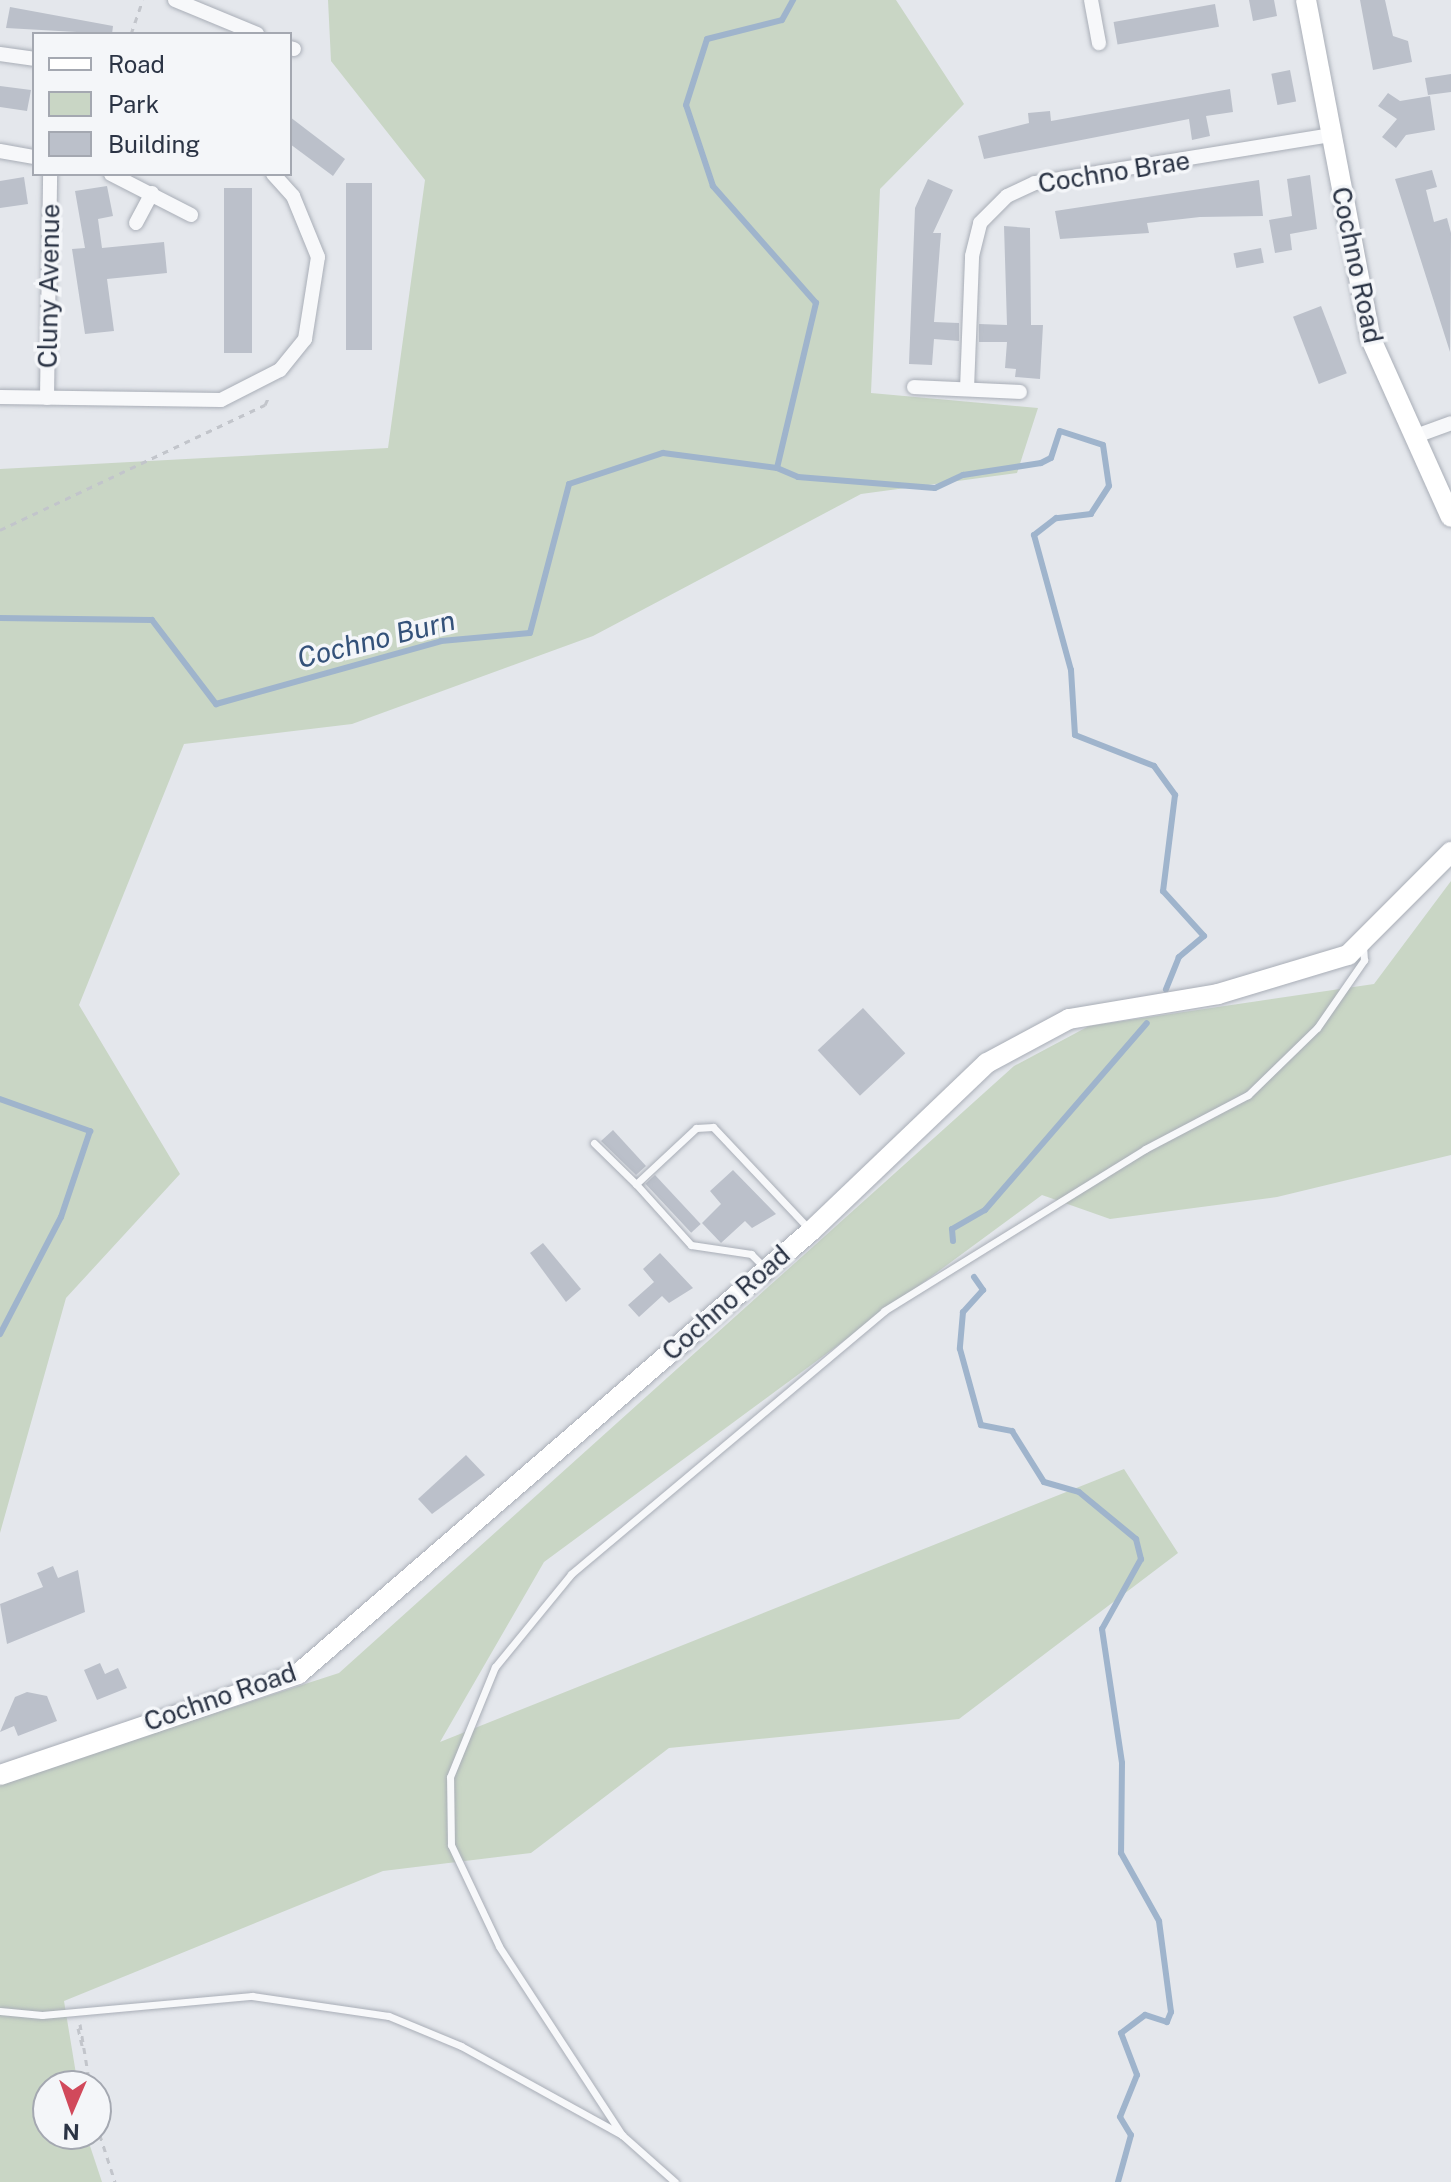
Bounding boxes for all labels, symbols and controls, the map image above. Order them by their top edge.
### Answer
legend [32,32,292,176]
text: Road [108,50,165,78]
text: Park [108,90,159,118]
text: Building [108,130,200,158]
street label: Cochno Brae [1036,145,1192,199]
street label: Cochno Road [1325,184,1389,346]
street label: Cluny Avenue [32,203,66,369]
water label: Cochno Burn [293,603,459,675]
street label: Cochno Road [656,1239,796,1367]
street label: Cochno Road [140,1656,300,1738]
north arrow [32,2070,112,2150]
text: N [62,2119,80,2145]

